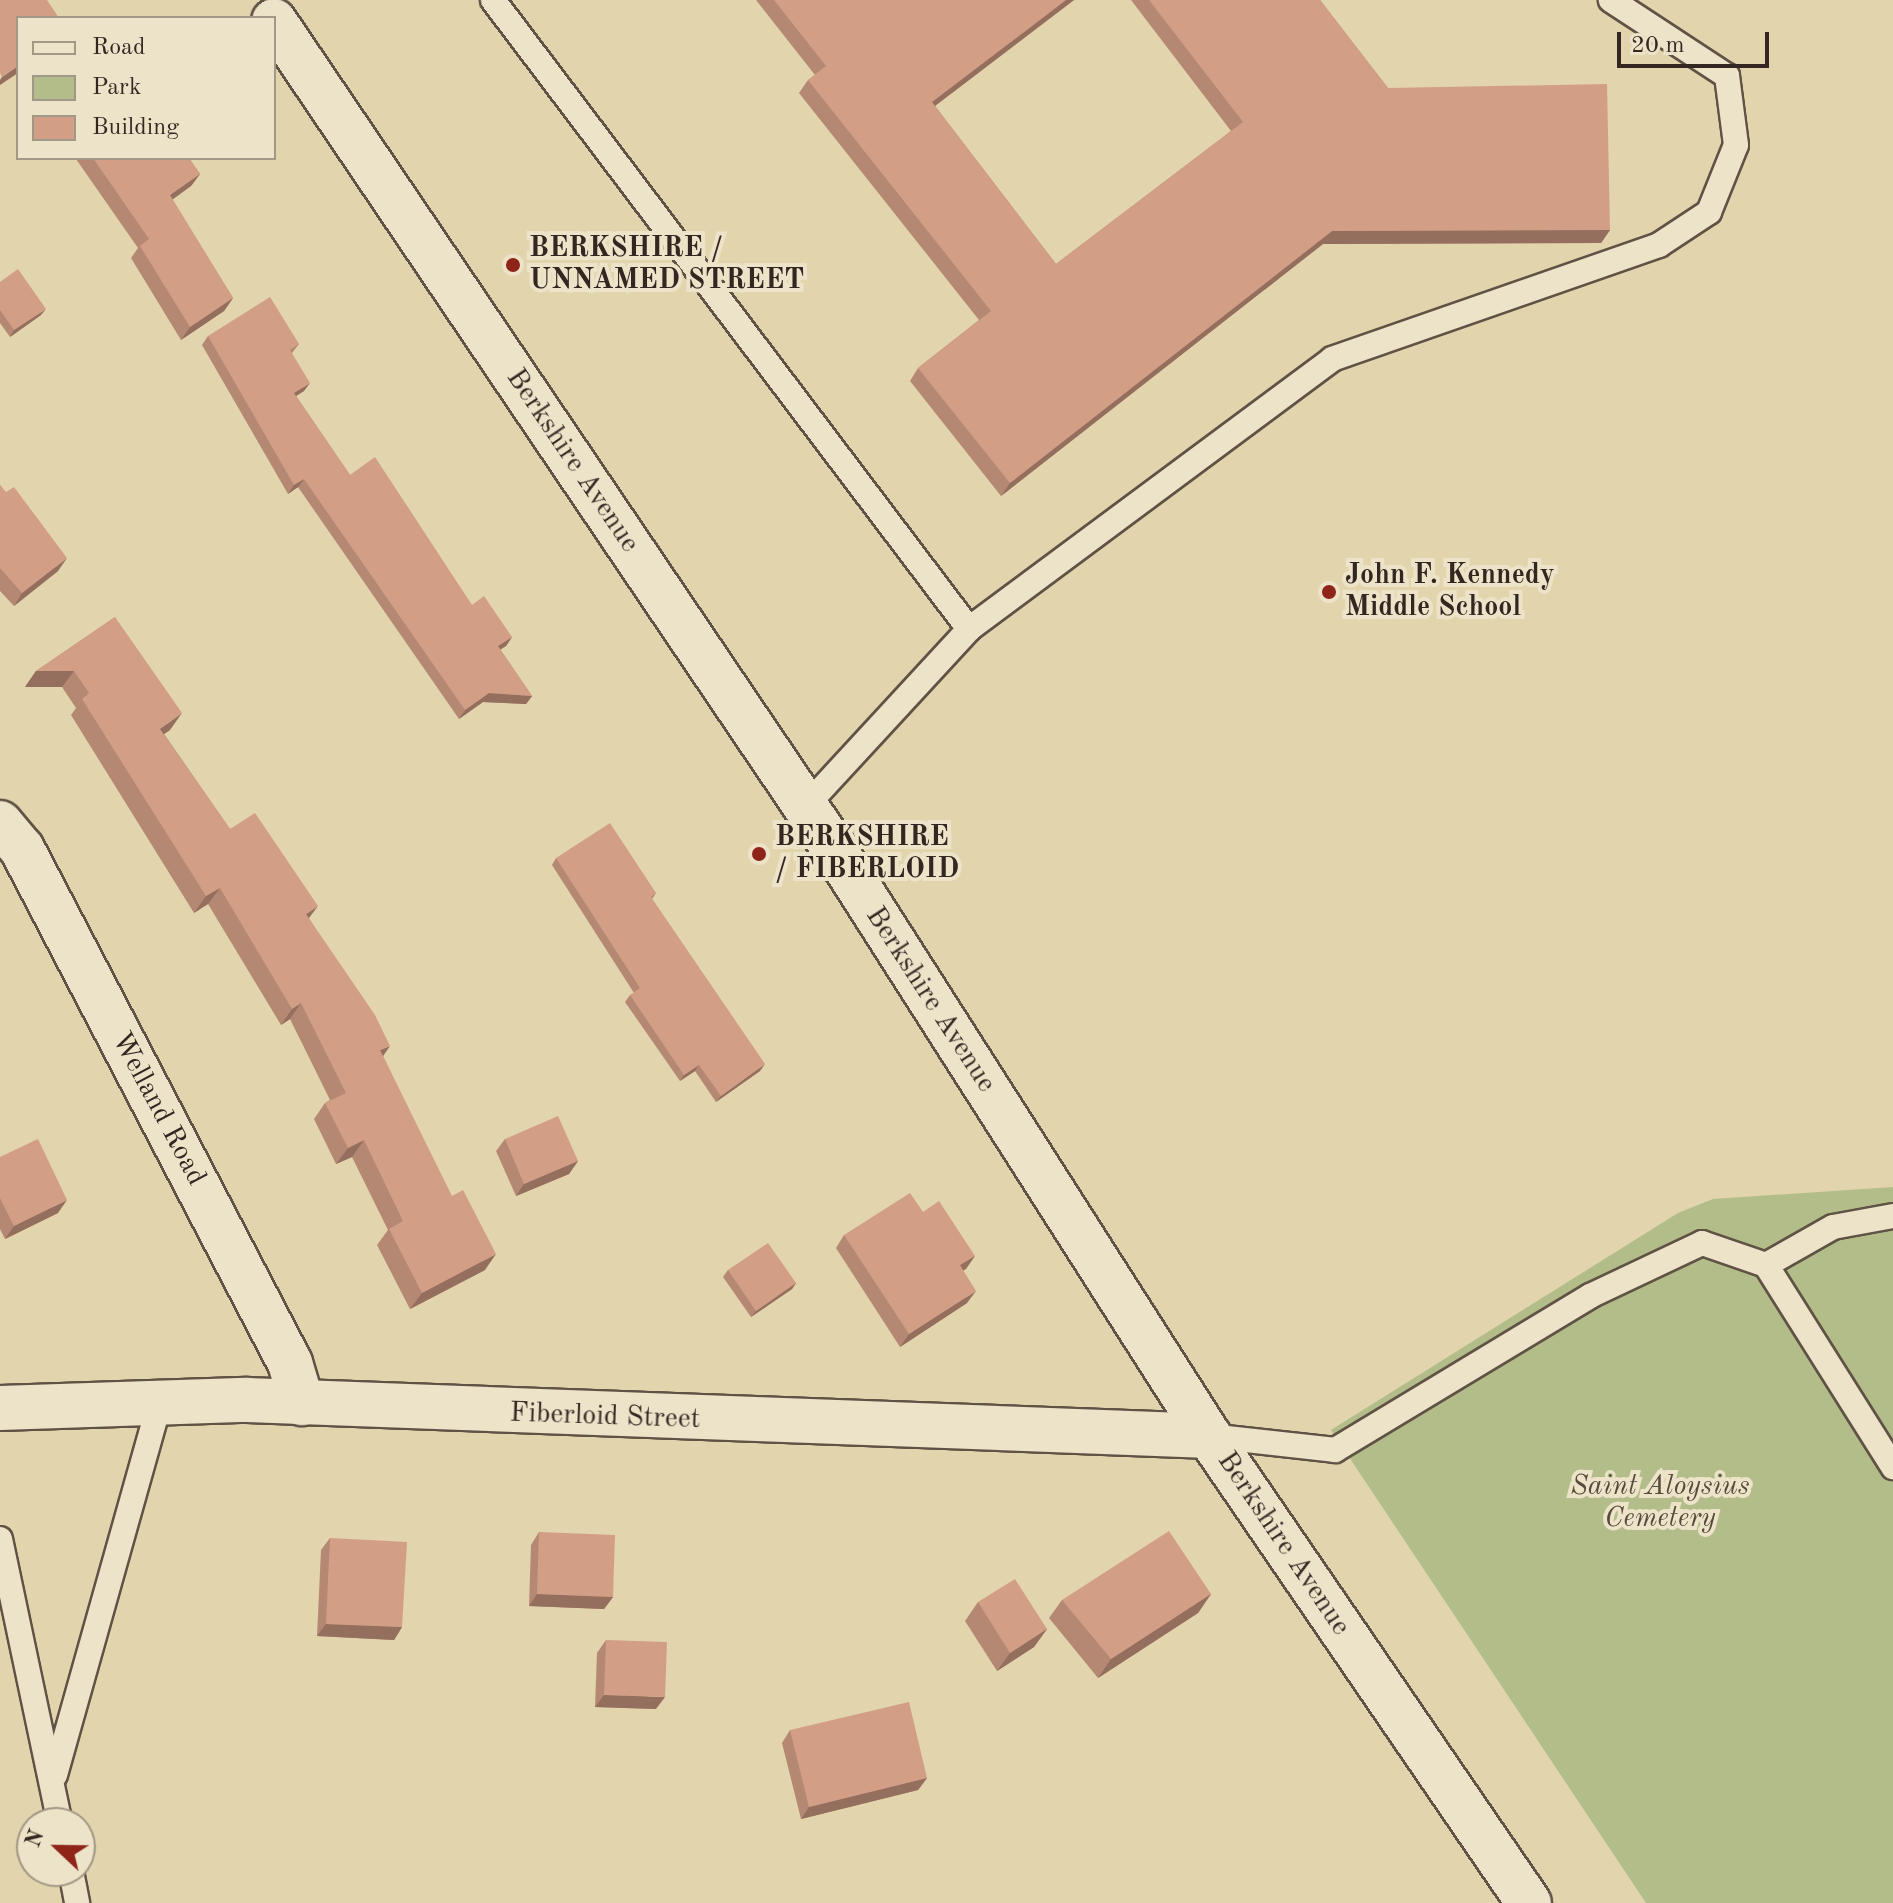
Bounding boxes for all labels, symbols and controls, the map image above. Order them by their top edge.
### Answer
legend [16,16,276,160]
scale bar [1621,16,1773,66]
text: 20 m [1631,34,1685,58]
text: Road [92,36,145,60]
text: Park [92,76,141,100]
text: Building [92,116,179,140]
place label: BERKSHIRE / UNNAMED STREET [529,232,804,298]
marker: BERKSHIRE / UNNAMED STREET [504,256,522,274]
street label: Berkshire Avenue [498,363,646,559]
place label: John F. Kennedy Middle School [1345,559,1555,625]
marker: John F. Kennedy Middle School [1320,583,1338,601]
place label: BERKSHIRE / FIBERLOID [775,821,959,887]
marker: BERKSHIRE / FIBERLOID [750,845,768,863]
street label: Berkshire Avenue [858,901,1002,1099]
street label: Welland Road [103,1027,213,1191]
street label: Fiberloid Street [509,1397,701,1437]
street label: Berkshire Avenue [1209,1446,1357,1642]
park label: Saint Aloysius Cemetery [1570,1470,1750,1536]
north arrow [16,1807,96,1887]
text: N [22,1827,49,1851]

